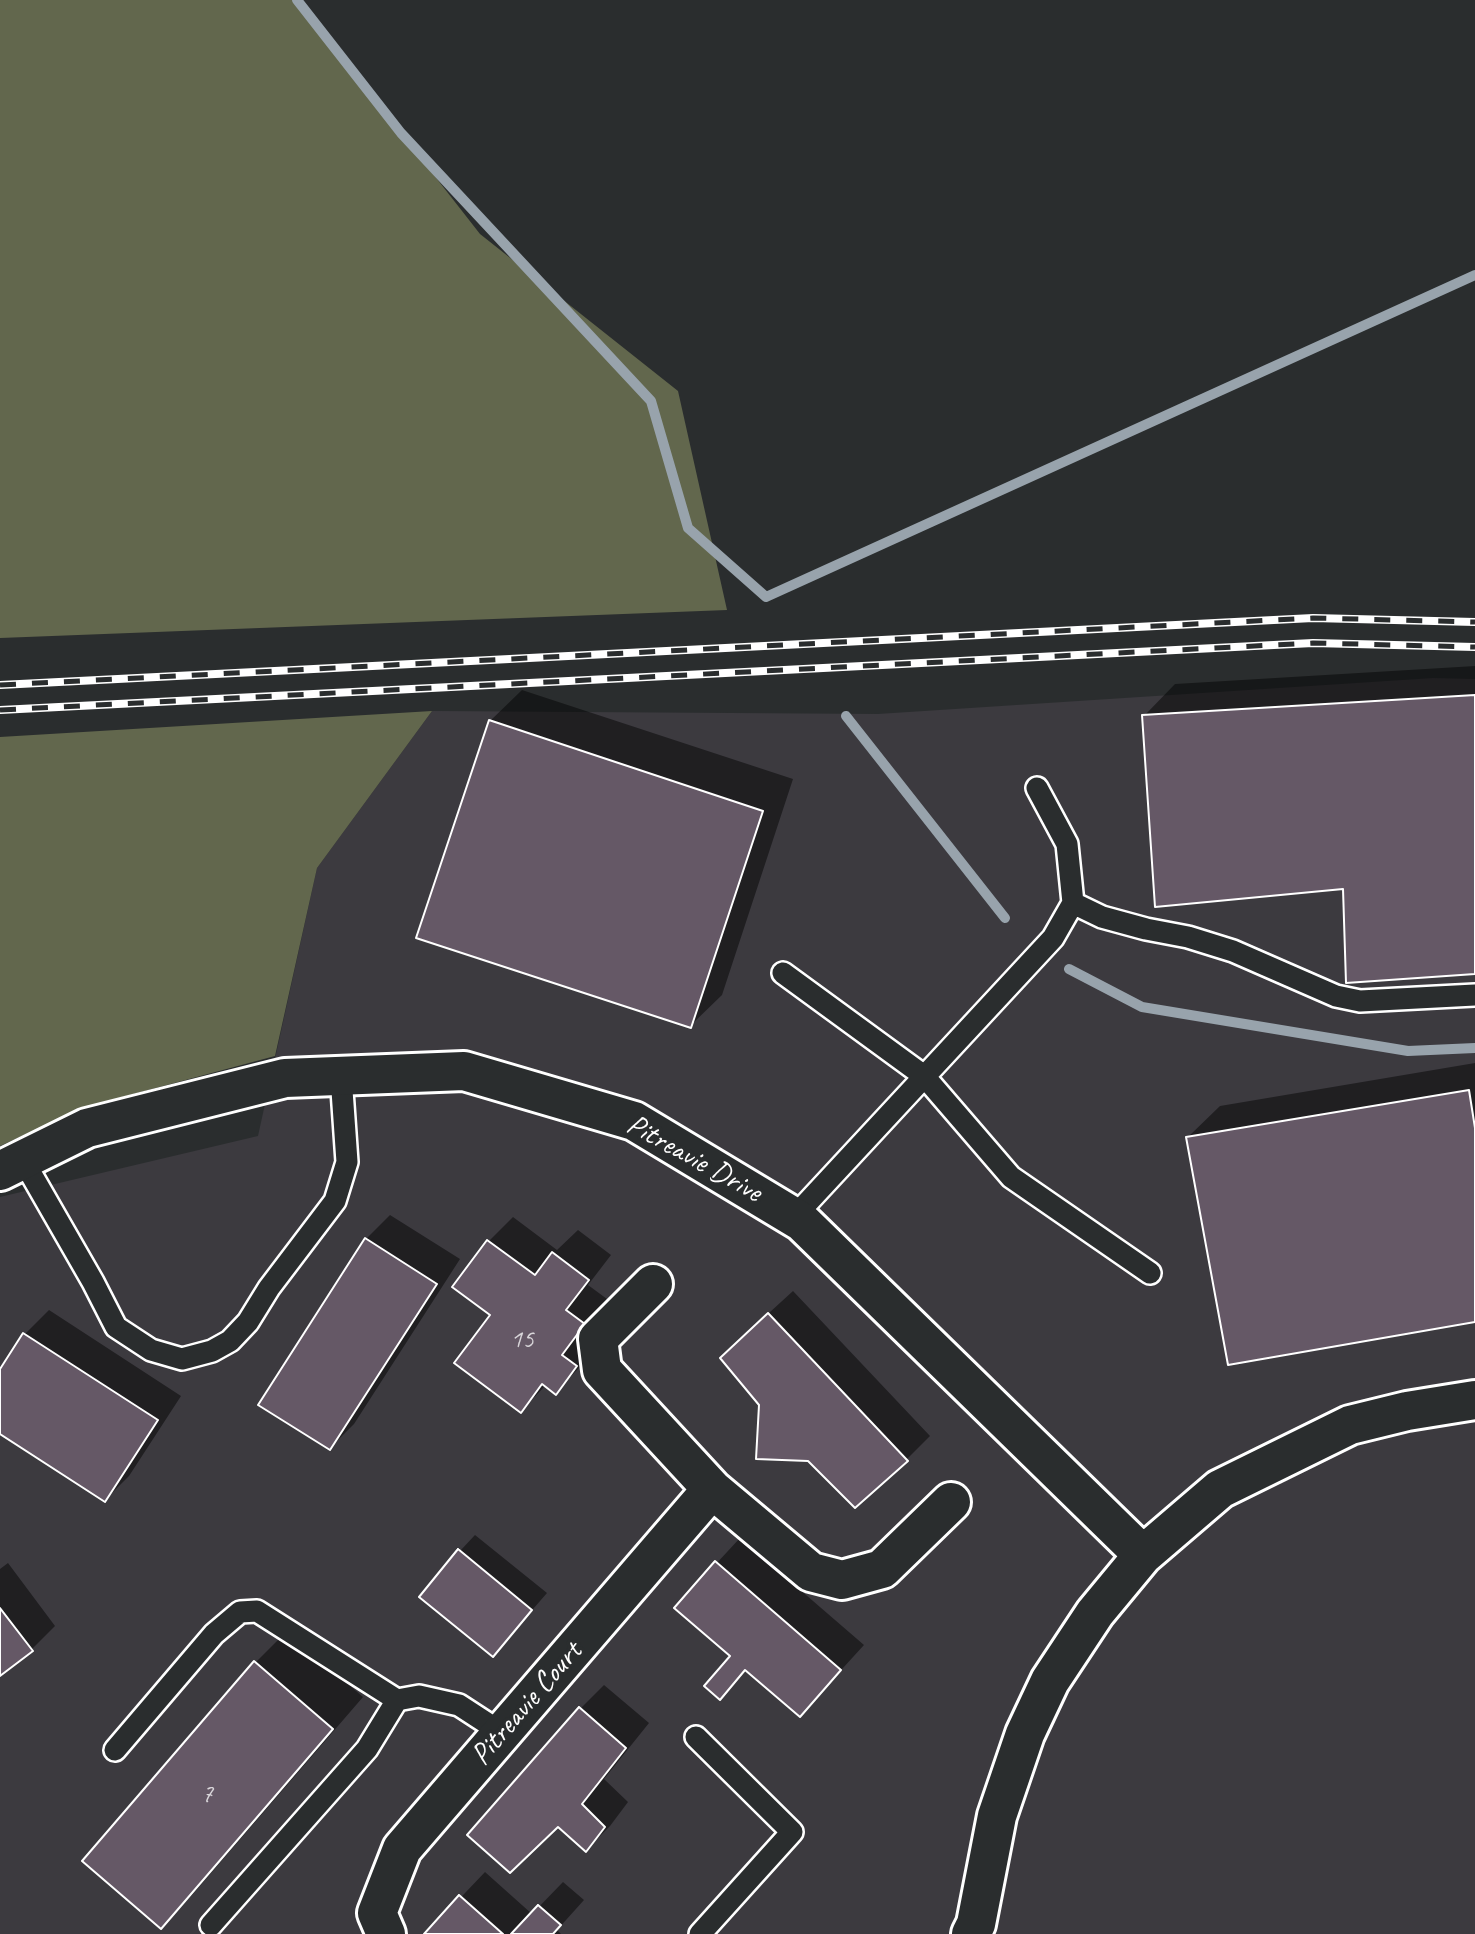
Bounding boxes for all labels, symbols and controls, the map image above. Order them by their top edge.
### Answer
street label: Pitreavie Drive [620,1107,768,1211]
house number: 15 [510,1324,534,1356]
street label: Pitreavie Court [464,1635,590,1773]
house number: 7 [201,1779,213,1811]

